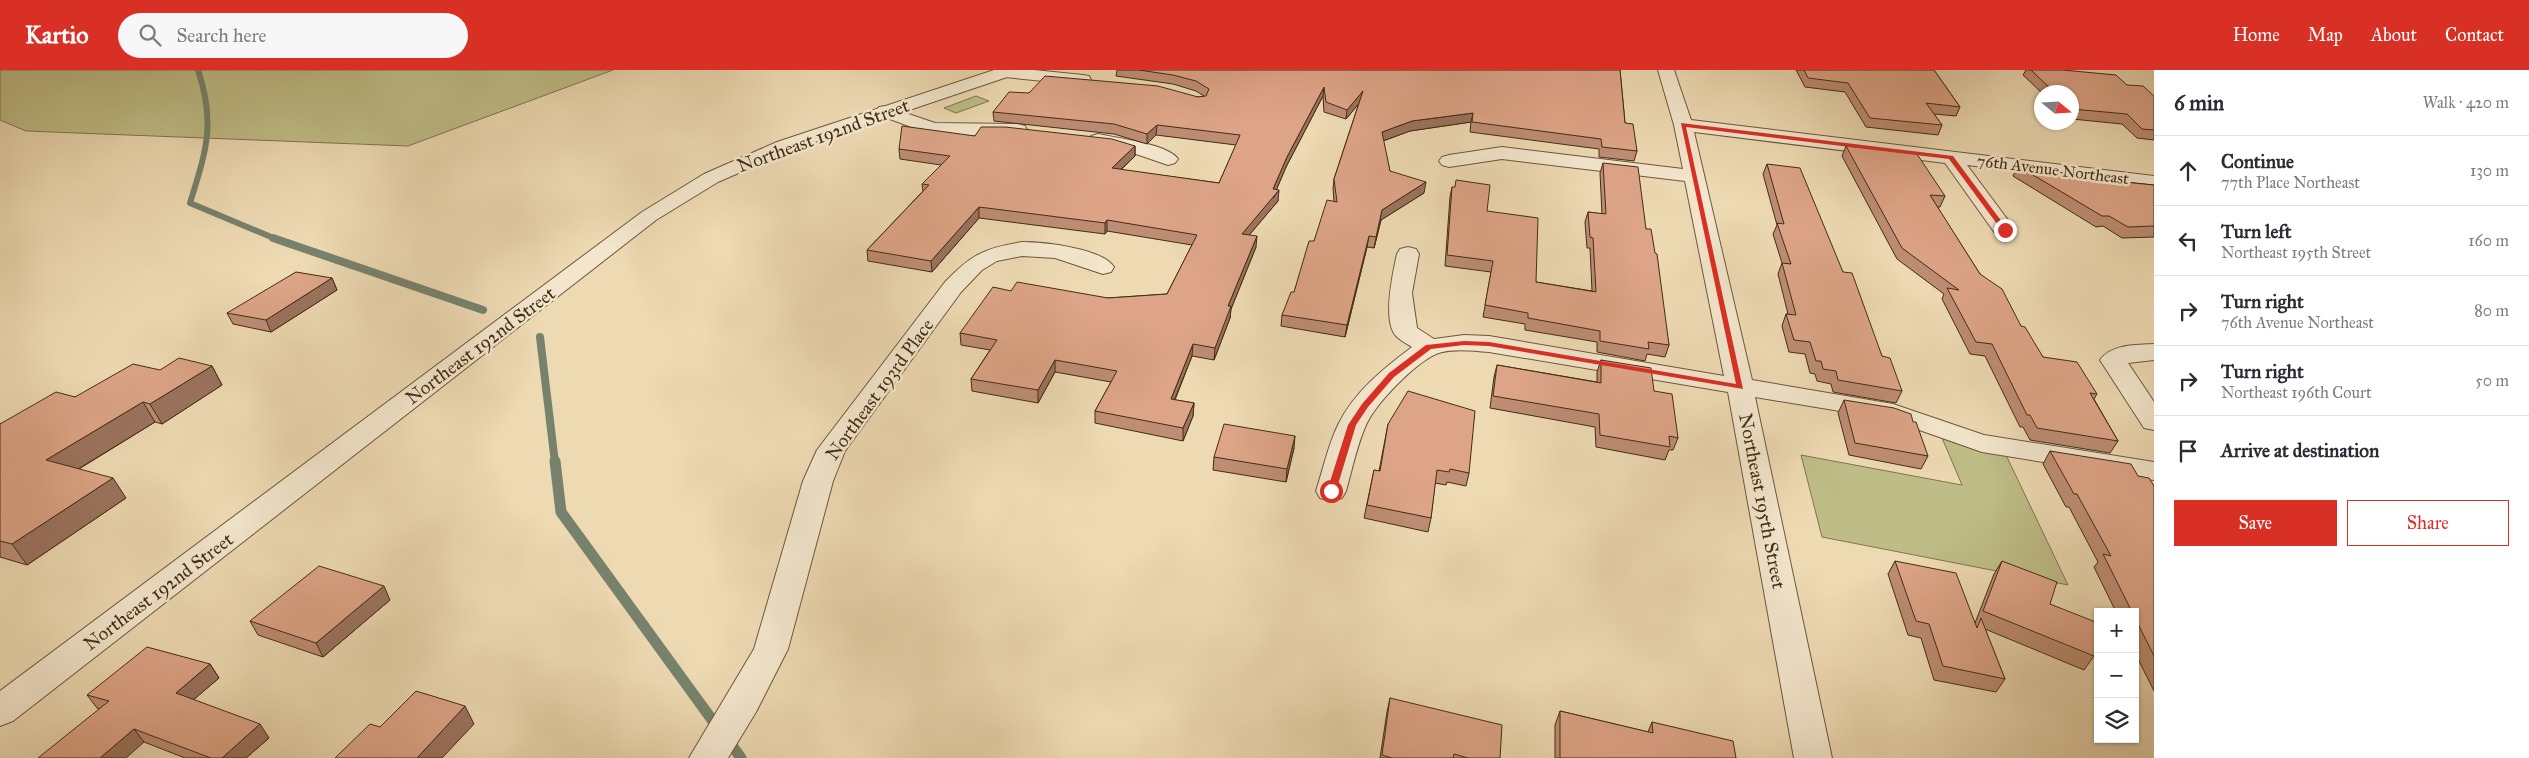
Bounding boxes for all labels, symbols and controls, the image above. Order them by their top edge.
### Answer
search box [118,13,468,58]
text: Kartio [25,20,88,50]
icon: search [136,21,164,49]
text: Search here [176,24,266,47]
text: Home [2233,24,2280,46]
text: Map [2308,24,2343,46]
text: About [2371,24,2417,46]
text: Contact [2445,24,2504,46]
north arrow [2034,85,2079,130]
text: 6 min [2174,90,2224,116]
text: Walk · 420 m [2423,93,2509,112]
street label: Northeast 192nd Street [734,94,913,177]
text: Continue [2221,150,2294,173]
street label: 76th Avenue Northeast [1976,151,2130,188]
icon: ahead [2174,157,2202,185]
text: 130 m [2470,161,2509,180]
text: 77th Place Northeast [2221,173,2360,192]
route end [1994,219,2017,242]
text: Turn left [2221,220,2291,243]
icon: left [2174,227,2202,255]
text: 160 m [2468,231,2509,250]
text: Northeast 195th Street [2221,243,2371,262]
street label: Northeast 192nd Street [401,281,560,409]
text: Turn right [2221,290,2304,313]
icon: right [2174,297,2202,325]
text: 80 m [2474,301,2509,320]
text: 76th Avenue Northeast [2221,313,2374,332]
street label: Northeast 193rd Place [820,314,939,465]
text: Turn right [2221,360,2304,383]
icon: right [2174,367,2202,395]
text: 50 m [2475,371,2509,390]
text: Northeast 196th Court [2221,383,2372,402]
street label: Northeast 195th Street [1734,411,1791,591]
icon: arrive [2174,437,2202,465]
text: Arrive at destination [2221,439,2379,462]
route start [1320,480,1343,503]
button: Save [2174,500,2337,546]
button: Share [2347,500,2509,546]
street label: Northeast 192nd Street [79,527,238,655]
map controls [2094,608,2139,743]
button: + [2094,608,2139,653]
button: − [2094,653,2139,698]
button: layers [2094,698,2139,743]

